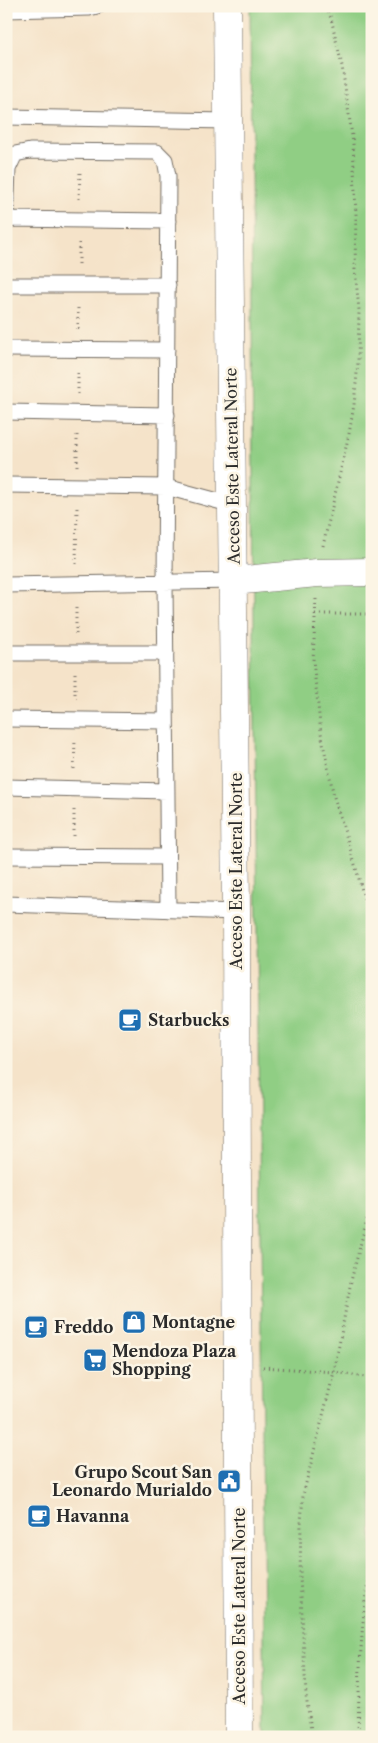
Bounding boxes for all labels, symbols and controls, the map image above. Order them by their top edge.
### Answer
street label: Acceso Este Lateral Norte [220,367,244,566]
street label: Acceso Este Lateral Norte [226,773,246,970]
cafe icon: Starbucks [117,1007,143,1033]
place label: Starbucks [148,1010,230,1030]
shop icon: Montagne [121,1309,147,1335]
place label: Montagne [152,1312,236,1332]
cafe icon: Freddo [23,1314,49,1340]
place label: Freddo [54,1317,113,1337]
place label: Mendoza Plaza Shopping [112,1341,237,1379]
supermarket icon: Mendoza Plaza Shopping [82,1347,108,1373]
place label: Grupo Scout San Leonardo Murialdo [52,1462,212,1500]
public building icon: Grupo Scout San Leonardo Murialdo [216,1468,242,1494]
cafe icon: Havanna [26,1503,52,1529]
place label: Havanna [56,1506,130,1526]
street label: Acceso Este Lateral Norte [229,1508,249,1705]

